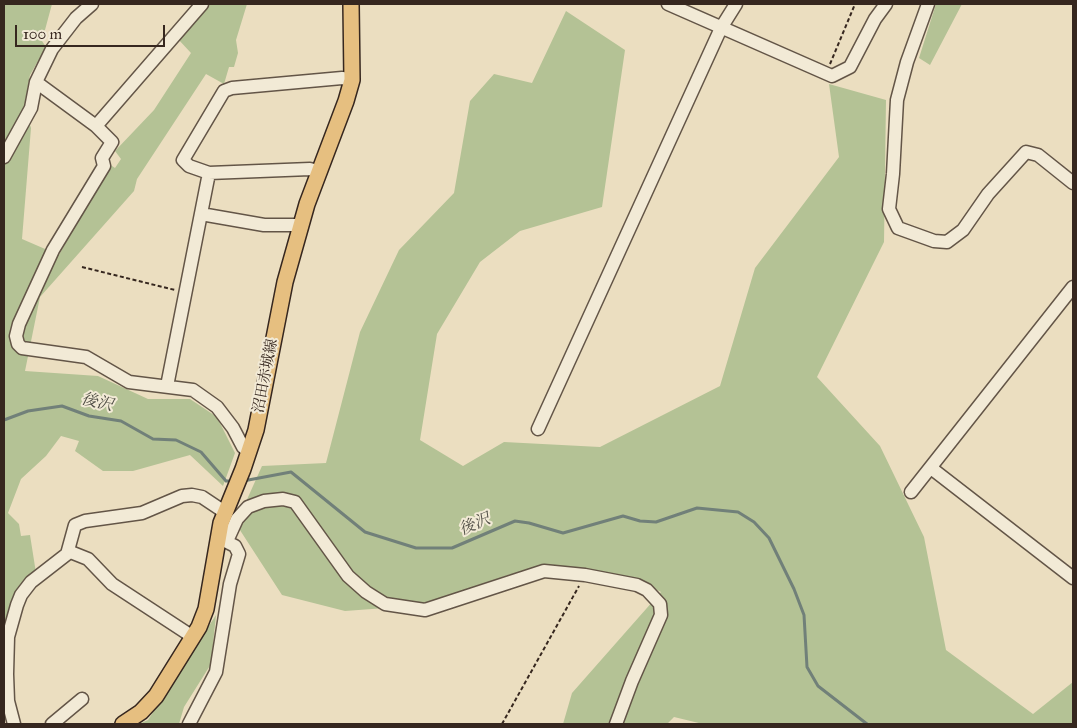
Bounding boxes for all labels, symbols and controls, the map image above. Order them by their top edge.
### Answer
scale bar [18,15,168,47]
text: 100 m [23,25,62,43]
street label: 沼田赤城線 [250,337,282,415]
water label: 後沢 [79,390,115,416]
water label: 後沢 [457,510,493,540]

